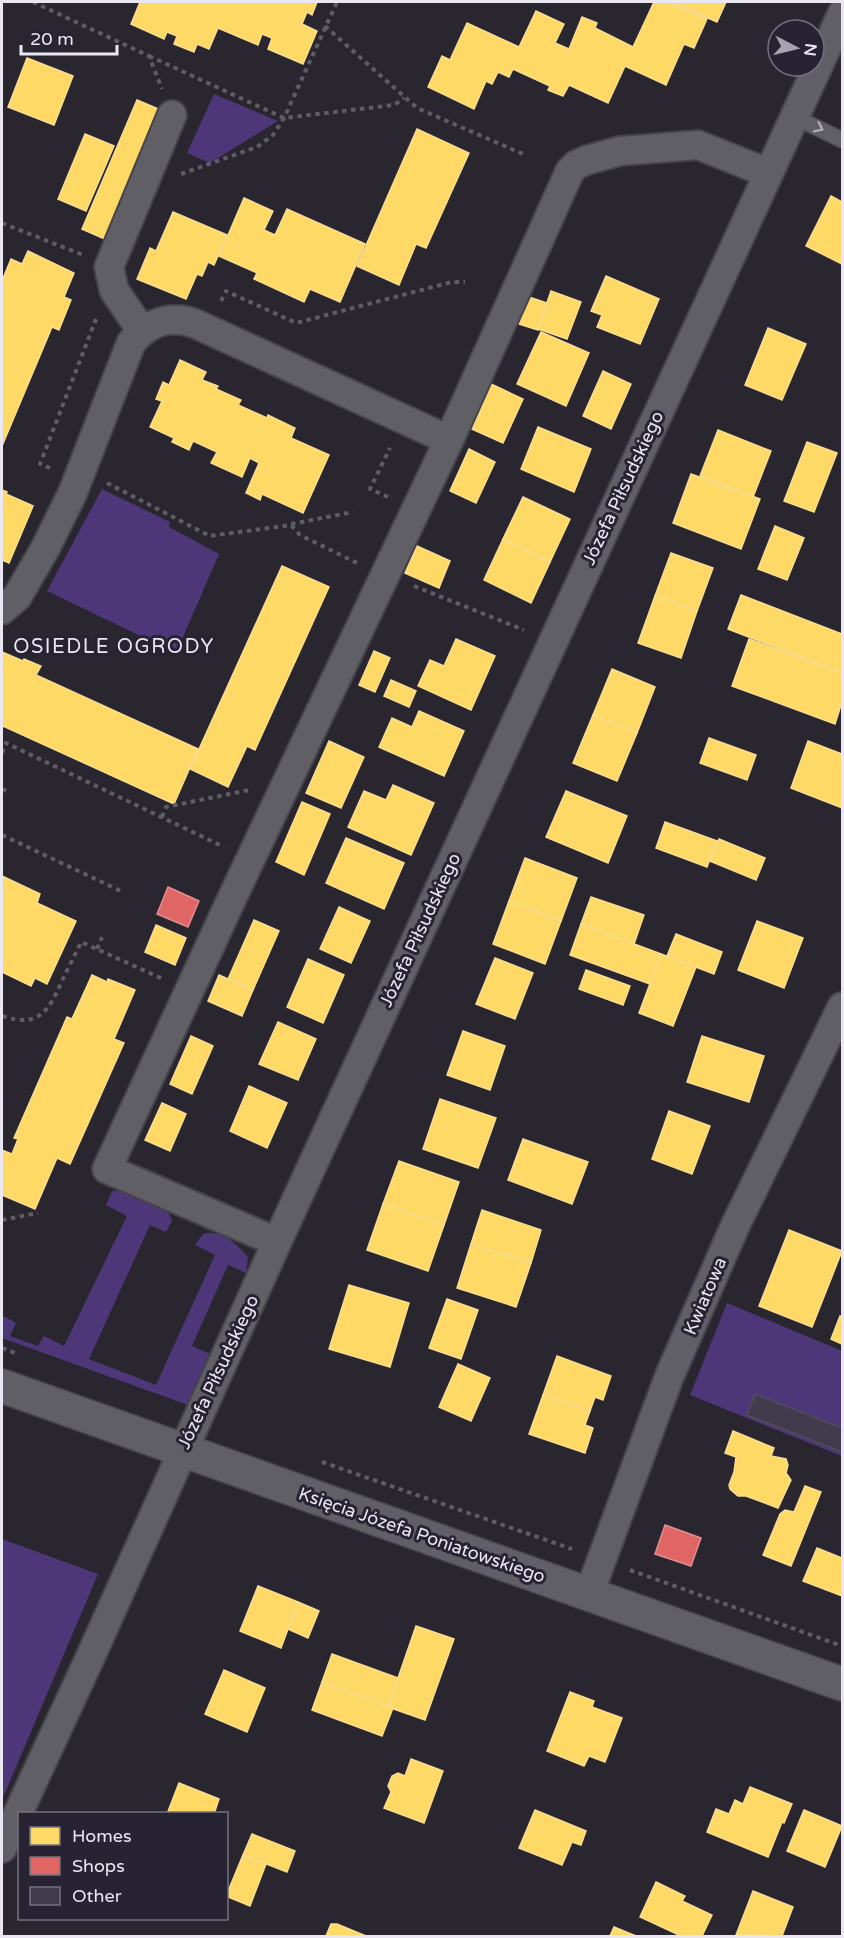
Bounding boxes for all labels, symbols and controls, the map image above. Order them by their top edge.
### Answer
scale bar [21,18,117,56]
north arrow [766,18,826,78]
text: 20 m [30,28,74,50]
text: N [799,42,821,57]
one-way arrow [812,121,823,132]
street label: Józefa Piłsudskiego [578,407,668,568]
district label: OSIEDLE OGRODY [13,635,215,659]
street label: Józefa Piłsudskiego [375,849,465,1010]
street label: Kwiatowa [679,1254,731,1338]
street label: Józefa Piłsudskiego [173,1291,263,1452]
street label: Księcia Józefa Poniatowskiego [296,1482,548,1588]
legend [18,1812,228,1920]
text: Homes [72,1825,132,1847]
text: Shops [72,1855,125,1877]
text: Other [72,1885,122,1907]

